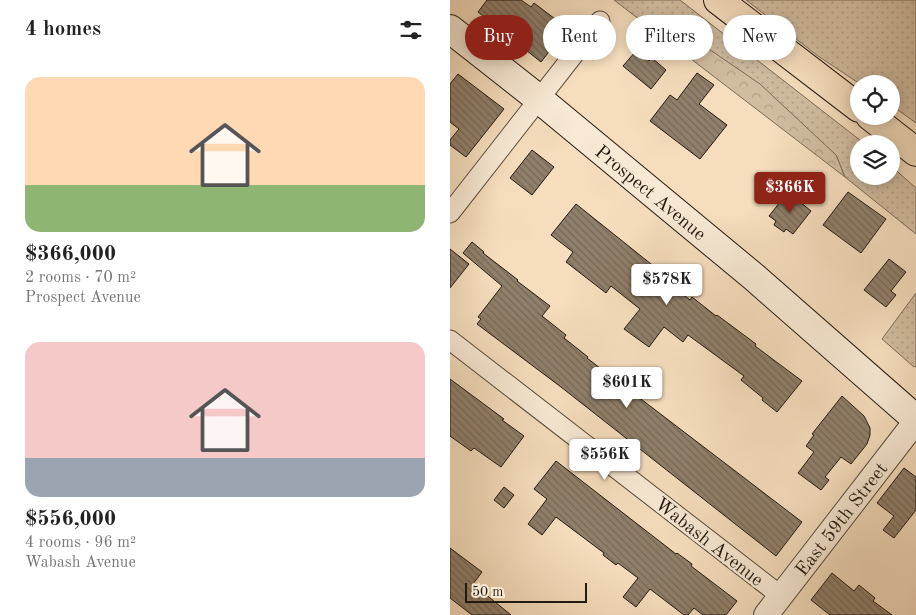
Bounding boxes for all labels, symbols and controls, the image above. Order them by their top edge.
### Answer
chip: Buy [465,15,533,60]
chip: Rent [543,15,616,60]
chip: Filters [626,15,713,60]
chip: New [723,15,796,60]
icon: filters [397,16,425,44]
text: 4 homes [25,19,101,40]
map controls [850,75,900,185]
button: locate [850,75,900,125]
icon: home [180,110,270,200]
button: layers [850,135,900,185]
street label: Prospect Avenue [591,143,709,245]
pin: $366K [755,172,825,214]
text: $366K [765,180,815,196]
text: $366,000 [25,244,116,265]
pin: $578K [632,264,702,306]
text: 2 rooms · 70 m² [25,270,136,286]
text: $578K [642,272,692,288]
text: Prospect Avenue [25,290,141,306]
pin: $601K [592,366,662,409]
icon: home [180,375,270,465]
text: $601K [602,375,652,391]
pin: $556K [570,438,640,481]
text: $556K [580,447,630,463]
street label: East 59th Street [793,460,892,580]
street label: Wabash Avenue [651,495,766,591]
text: $556,000 [25,509,116,530]
text: 4 rooms · 96 m² [25,535,136,551]
text: Wabash Avenue [25,555,136,571]
scale bar [465,580,588,603]
text: 50 m [472,585,503,599]

